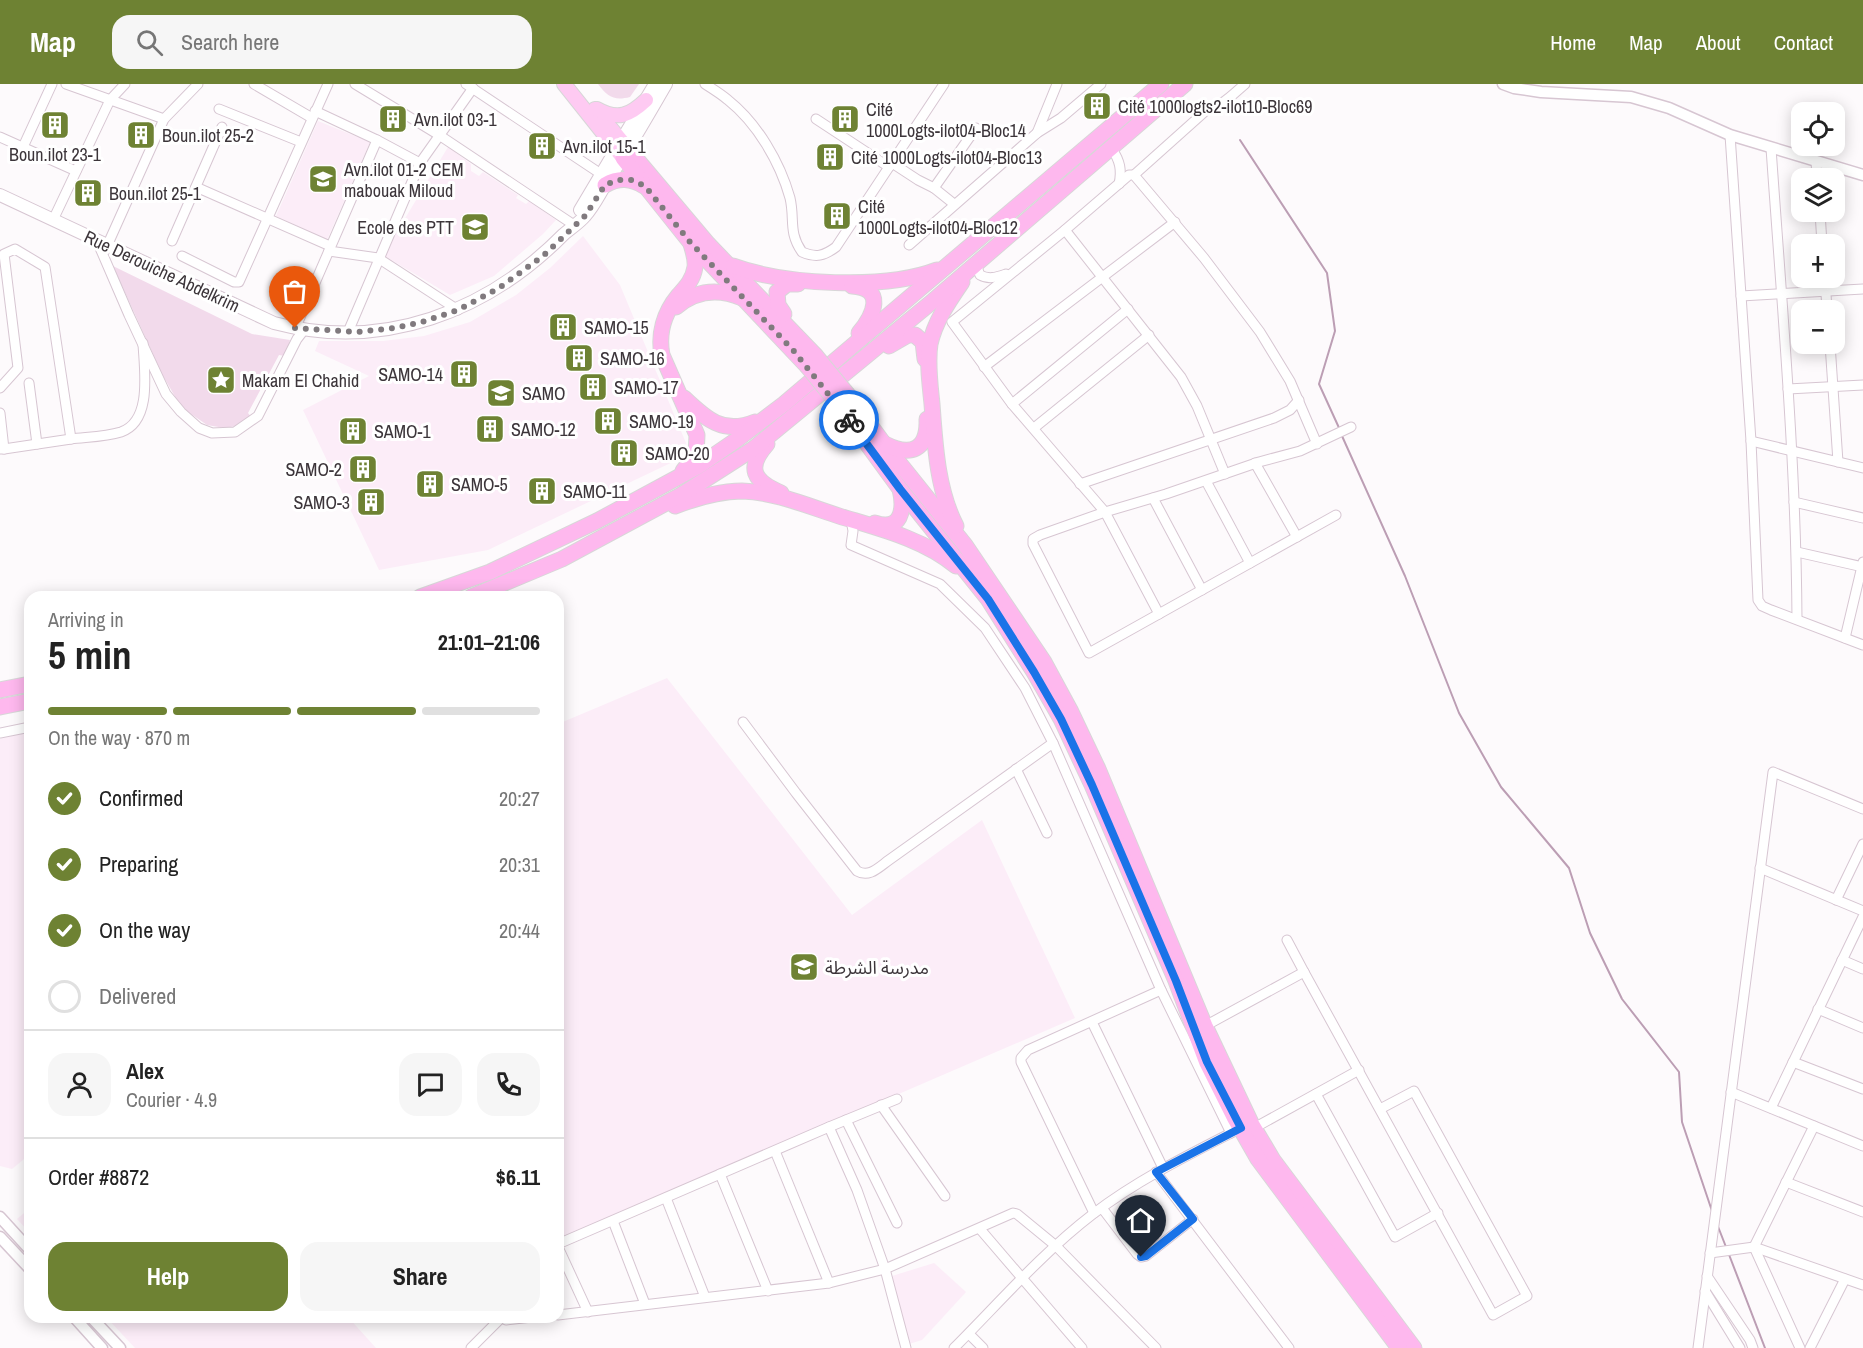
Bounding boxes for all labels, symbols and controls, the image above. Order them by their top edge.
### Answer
search box [112,15,532,69]
text: Map [30,23,76,61]
icon: search [133,26,166,59]
text: Search here [181,27,279,57]
text: Home [1550,28,1596,57]
text: Map [1629,28,1663,57]
text: About [1696,28,1741,57]
text: Contact [1774,28,1833,57]
building icon: Cité 1000logts2-ilot10-Bloc69 [1081,90,1113,122]
place label: Cité 1000logts2-ilot10-Bloc69 [1118,94,1312,119]
place label: Cité 1000Logts-ilot04-Bloc14 [866,97,1026,143]
map controls [1791,102,1845,354]
button: locate [1791,102,1845,156]
building icon: Avn.ilot 03-1 [377,103,409,135]
building icon: Cité 1000Logts-ilot04-Bloc14 [829,103,861,135]
place label: Avn.ilot 03-1 [413,107,497,132]
building icon: Boun.ilot 23-1 [39,109,71,141]
building icon: Boun.ilot 25-2 [125,119,157,151]
place label: Boun.ilot 25-2 [162,123,254,148]
building icon: Avn.ilot 15-1 [526,130,558,162]
place label: Avn.ilot 15-1 [562,134,646,159]
building icon: Cité 1000Logts-ilot04-Bloc13 [814,141,846,173]
place label: Boun.ilot 23-1 [9,142,102,167]
place label: Cité 1000Logts-ilot04-Bloc13 [851,145,1042,170]
place label: Avn.ilot 01-2 CEM mabouak Miloud [343,157,464,203]
school or university icon: Avn.ilot 01-2 CEM mabouak Miloud [307,163,339,195]
button: layers [1791,168,1845,222]
building icon: Boun.ilot 25-1 [72,177,104,209]
place label: Boun.ilot 25-1 [109,181,202,206]
place label: Cité 1000Logts-ilot04-Bloc12 [858,194,1018,240]
building icon: Cité 1000Logts-ilot04-Bloc12 [821,200,853,232]
school or university icon: Ecole des PTT [459,211,491,243]
place label: Ecole des PTT [357,215,454,240]
street label: Rue Derouiche Abdelkrim [80,224,244,318]
button: + [1791,234,1845,288]
pin [269,266,320,328]
icon: bag [278,275,311,308]
button: − [1791,300,1845,354]
building icon: SAMO-15 [547,311,579,343]
place label: SAMO-15 [584,315,649,340]
building icon: SAMO-16 [563,342,595,374]
place label: SAMO-16 [600,346,665,371]
building icon: SAMO-14 [448,358,480,390]
place label: SAMO-14 [378,362,443,387]
place icon: Makam El Chahid [205,364,237,396]
place label: Makam El Chahid [242,368,359,393]
building icon: SAMO-17 [577,371,609,403]
place label: SAMO-17 [614,375,679,400]
school or university icon: SAMO [485,377,517,409]
place label: SAMO [522,381,565,406]
courier [819,390,879,450]
icon: bike [833,404,866,437]
building icon: SAMO-19 [592,405,624,437]
place label: SAMO-19 [629,409,694,434]
building icon: SAMO-12 [474,413,506,445]
building icon: SAMO-1 [337,415,369,447]
place label: SAMO-12 [511,417,576,442]
place label: SAMO-1 [374,419,431,444]
building icon: SAMO-20 [608,437,640,469]
place label: SAMO-20 [645,441,710,466]
building icon: SAMO-2 [347,453,379,485]
place label: SAMO-2 [285,457,342,482]
building icon: SAMO-5 [414,468,446,500]
place label: SAMO-5 [451,472,508,497]
building icon: SAMO-11 [526,475,558,507]
place label: SAMO-11 [563,479,628,504]
building icon: SAMO-3 [355,486,387,518]
place label: SAMO-3 [293,490,350,515]
text: Arriving in [48,606,124,633]
text: 21:01–21:06 [438,627,540,657]
text: 5 min [48,629,132,681]
text: On the way · 870 m [48,724,190,751]
icon: check [48,782,81,815]
text: Confirmed [99,783,183,813]
text: 20:27 [499,785,540,812]
icon: check [48,848,81,881]
text: Preparing [99,849,178,879]
text: 20:31 [499,851,540,878]
icon: check [48,914,81,947]
text: On the way [99,915,190,945]
text: 20:44 [499,917,540,944]
school or university icon: مدرسة الشرطة [788,951,820,983]
place label: مدرسة الشرطة [825,955,929,980]
text: Delivered [99,981,176,1011]
button: person [48,1053,111,1116]
button: chat [399,1053,462,1116]
button: phone [477,1053,540,1116]
text: Alex [126,1056,164,1086]
text: Courier · 4.9 [126,1086,217,1113]
text: Order #8872 [48,1162,149,1192]
text: $6.11 [496,1162,540,1192]
pin [1115,1195,1166,1257]
icon: home [1124,1204,1157,1237]
button: Help [48,1242,288,1311]
button: Share [300,1242,540,1311]

